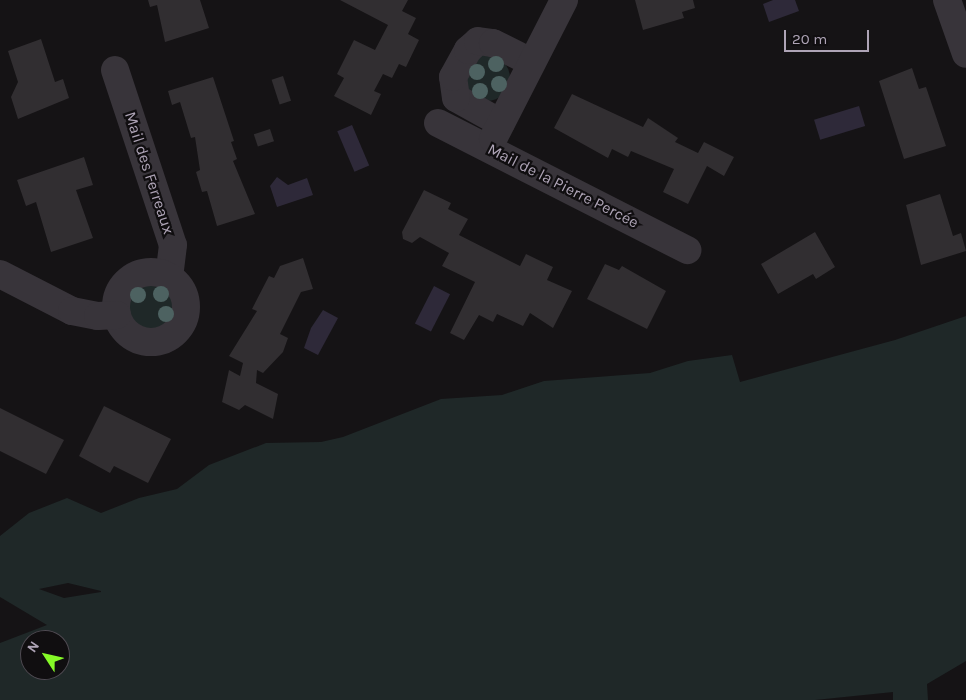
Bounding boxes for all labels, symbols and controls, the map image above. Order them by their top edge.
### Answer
scale bar [786,20,871,52]
text: 20 m [792,30,827,48]
street label: Mail des Ferreaux [120,109,178,237]
street label: Mail de la Pierre Percée [484,140,642,232]
north arrow [20,630,70,680]
text: N [23,638,43,656]

